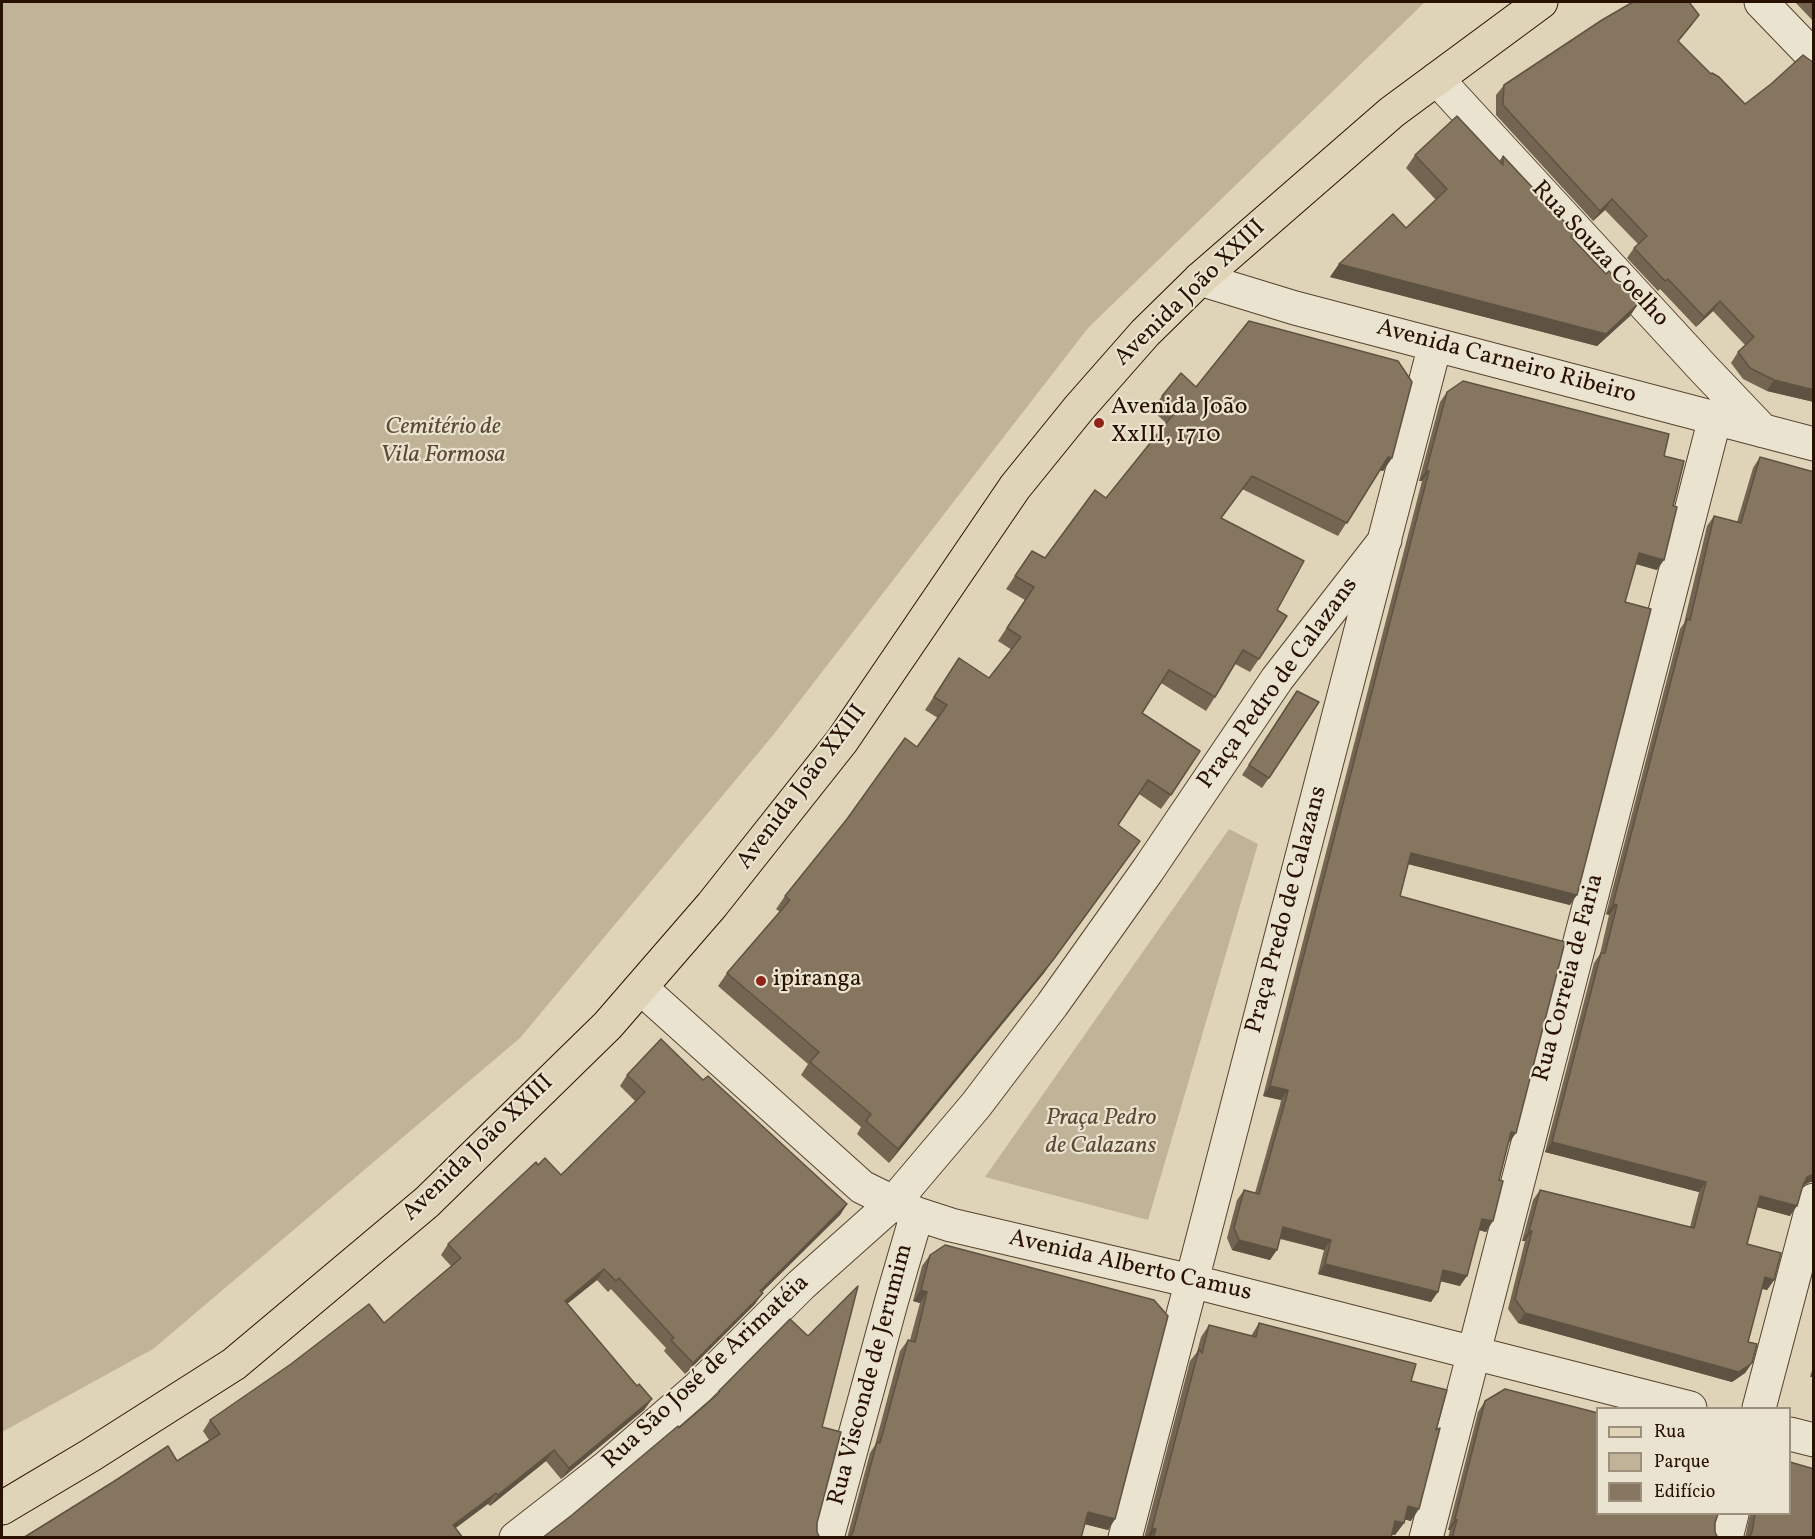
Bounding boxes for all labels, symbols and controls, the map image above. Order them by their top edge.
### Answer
street label: Rua Souza Coelho [1524,176,1674,334]
street label: Avenida João XXIII [1109,215,1273,373]
street label: Avenida Carneiro Ribeiro [1373,314,1639,412]
place label: Avenida João XxIII, 1710 [1111,395,1247,451]
park label: Cemitério de Vila Formosa [380,415,506,471]
marker: Avenida João XxIII, 1710 [1092,416,1106,430]
street label: Praça Pedro de Calazans [1193,573,1365,795]
street label: Avenida João XXIII [732,700,874,876]
street label: Praça Predo de Calazans [1241,783,1335,1037]
street label: Rua Correia de Faria [1528,871,1612,1085]
place label: ipiranga [773,967,862,995]
marker: ipiranga [754,974,768,988]
street label: Avenida João XXIII [397,1070,561,1228]
park label: Praça Pedro de Calazans [1046,1106,1156,1162]
street label: Avenida Alberto Camus [1006,1225,1254,1309]
street label: Rua Visconde de Jerumim [823,1241,921,1509]
street label: Rua São José de Arimatéia [598,1270,816,1476]
legend [1596,1407,1791,1515]
text: Rua [1654,1420,1685,1445]
text: Parque [1654,1450,1709,1475]
text: Edifício [1654,1480,1715,1505]

